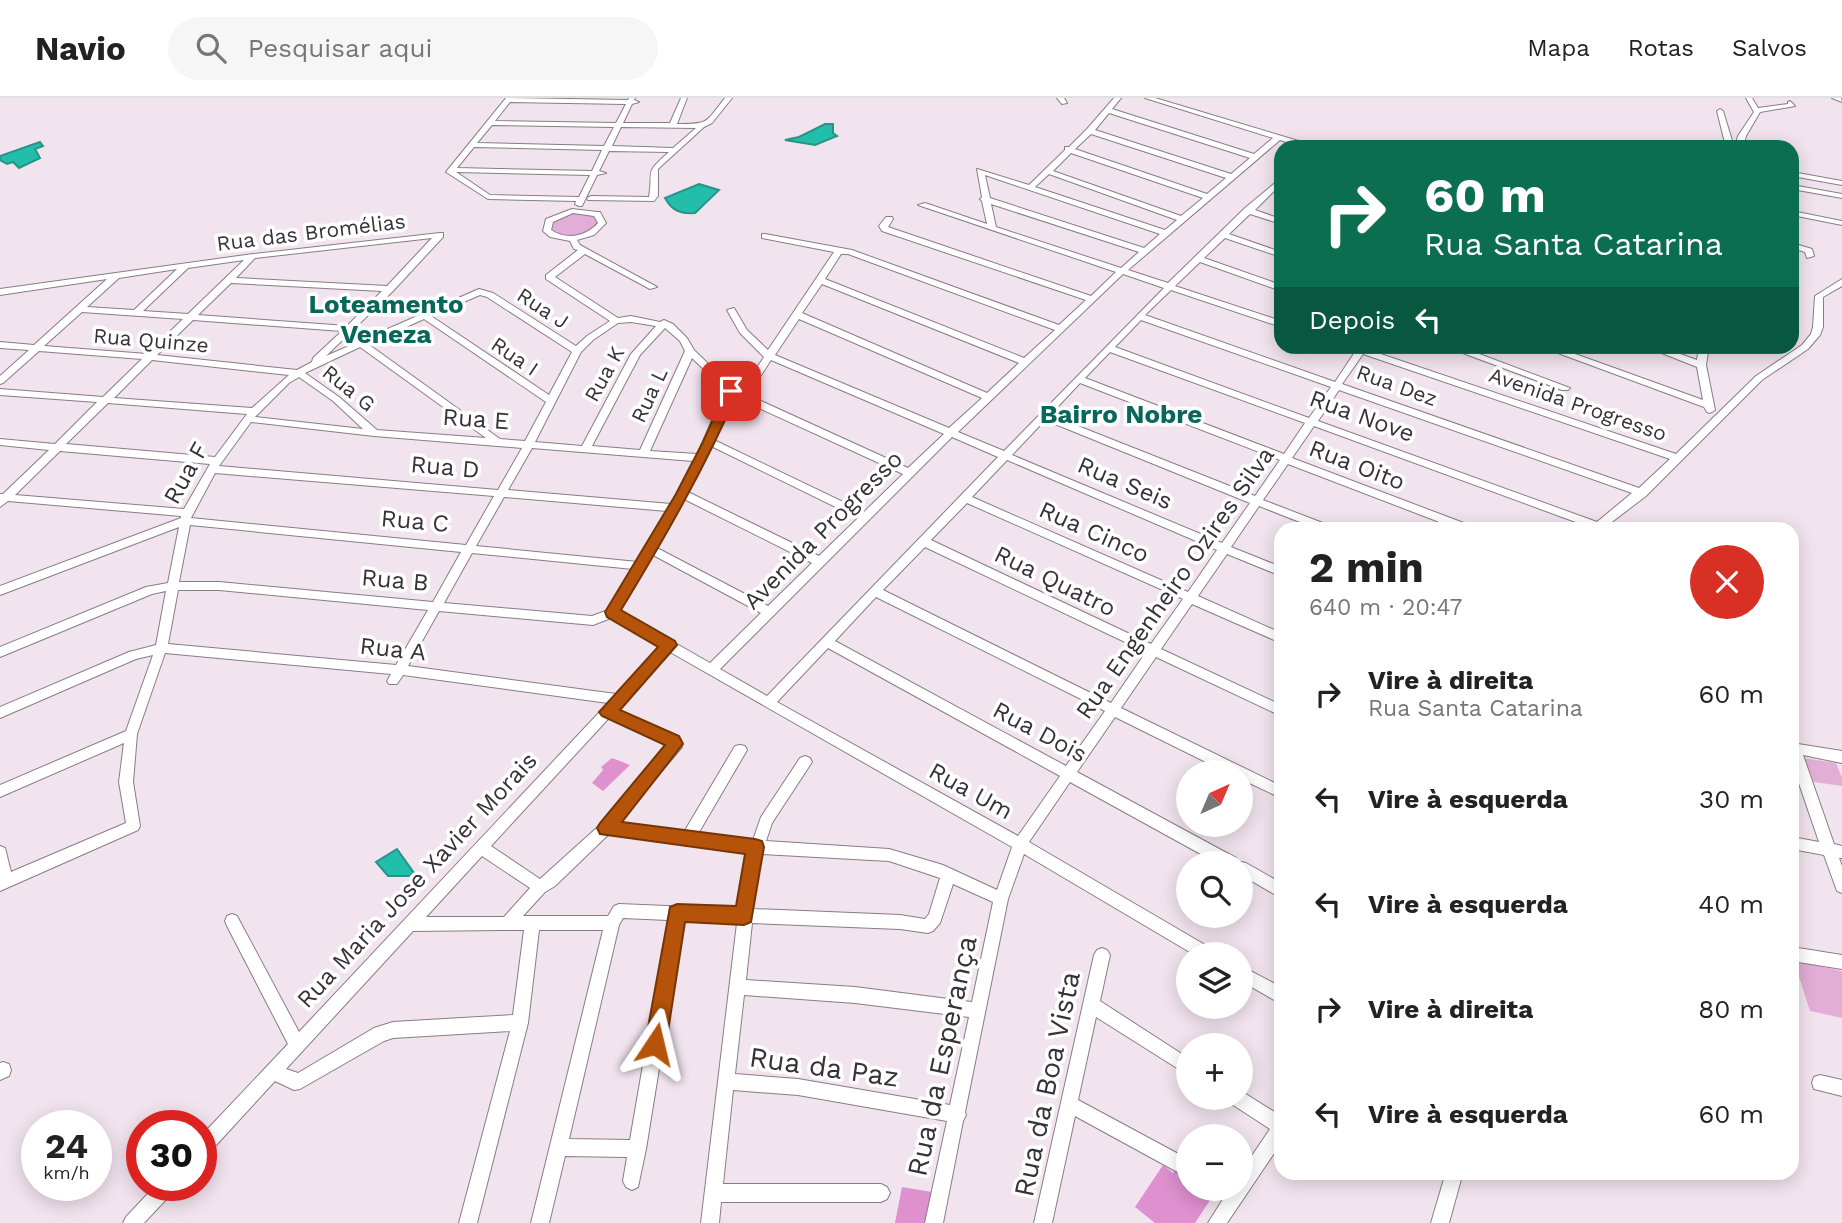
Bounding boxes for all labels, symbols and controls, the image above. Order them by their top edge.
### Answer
search box [168,17,658,80]
text: Navio [35,29,126,68]
icon: search [192,29,230,67]
text: Pesquisar aqui [248,33,433,63]
text: Mapa [1527,34,1590,62]
text: Rotas [1628,34,1694,62]
text: Salvos [1732,34,1807,62]
text: 60 m [1424,166,1546,224]
icon: right [1309,168,1400,259]
street label: Rua das Bromélias [215,208,407,256]
text: Rua Santa Catarina [1424,225,1723,263]
street label: Rua J [512,282,574,334]
district label: Loteamento Veneza [309,289,463,349]
icon: left [1409,301,1447,339]
text: Depois [1309,305,1395,335]
street label: Rua Quinze [92,323,210,357]
street label: Rua I [487,331,543,381]
street label: Rua K [579,342,629,406]
street label: Rua G [318,359,380,417]
street label: Rua Dez [1353,359,1441,411]
pin [701,361,761,421]
street label: Avenida Progresso [1486,362,1670,446]
street label: Rua L [625,364,673,426]
icon: arrive [712,372,750,410]
street label: Rua Nove [1306,384,1418,448]
district label: Bairro Nobre [1040,399,1202,429]
street label: Rua E [442,403,510,435]
street label: Rua Oito [1305,434,1409,496]
street label: Rua F [158,437,214,509]
street label: Rua Engenheiro Ozires Silva [1070,442,1280,724]
street label: Avenida Progresso [738,445,908,615]
street label: Rua D [409,450,481,484]
street label: Rua Seis [1074,451,1176,515]
street label: Rua Cinco [1035,495,1153,569]
street label: Rua C [380,504,450,538]
street label: Rua Quatro [990,540,1120,622]
text: 2 min [1309,543,1424,592]
button: close [1690,545,1764,619]
street label: Rua B [360,563,430,597]
text: 640 m · 20:47 [1309,594,1462,621]
street label: Rua A [358,632,428,666]
text: Vire à direita [1368,665,1533,695]
icon: right [1309,675,1347,713]
text: 60 m [1698,679,1764,709]
text: Rua Santa Catarina [1368,695,1583,722]
street label: Rua Dois [988,696,1092,768]
street label: Rua Maria Jose Xavier Morais [291,746,543,1014]
street label: Rua Um [924,757,1018,825]
north arrow [1176,760,1253,836]
map controls [1176,760,1253,1201]
icon: left [1309,780,1347,818]
text: Vire à esquerda [1368,784,1568,814]
text: 30 m [1699,784,1764,814]
button: search [1176,851,1253,928]
icon: left [1309,885,1347,923]
text: Vire à esquerda [1368,889,1568,919]
text: 40 m [1698,889,1764,919]
street label: Rua da Esperança [900,933,984,1179]
button: layers [1176,942,1253,1019]
street label: Rua da Boa Vista [1007,968,1087,1200]
icon: right [1309,990,1347,1028]
text: Vire à direita [1368,994,1533,1024]
text: 80 m [1698,994,1764,1024]
position arrow [618,1007,692,1081]
button: + [1176,1033,1253,1110]
street label: Rua da Paz [747,1040,901,1094]
icon: left [1309,1095,1347,1133]
text: Vire à esquerda [1368,1099,1568,1129]
text: 60 m [1698,1099,1764,1129]
speed limit sign: 30 [126,1110,217,1201]
button: − [1176,1124,1253,1201]
text: 24 [45,1125,88,1167]
text: km/h [43,1162,90,1183]

